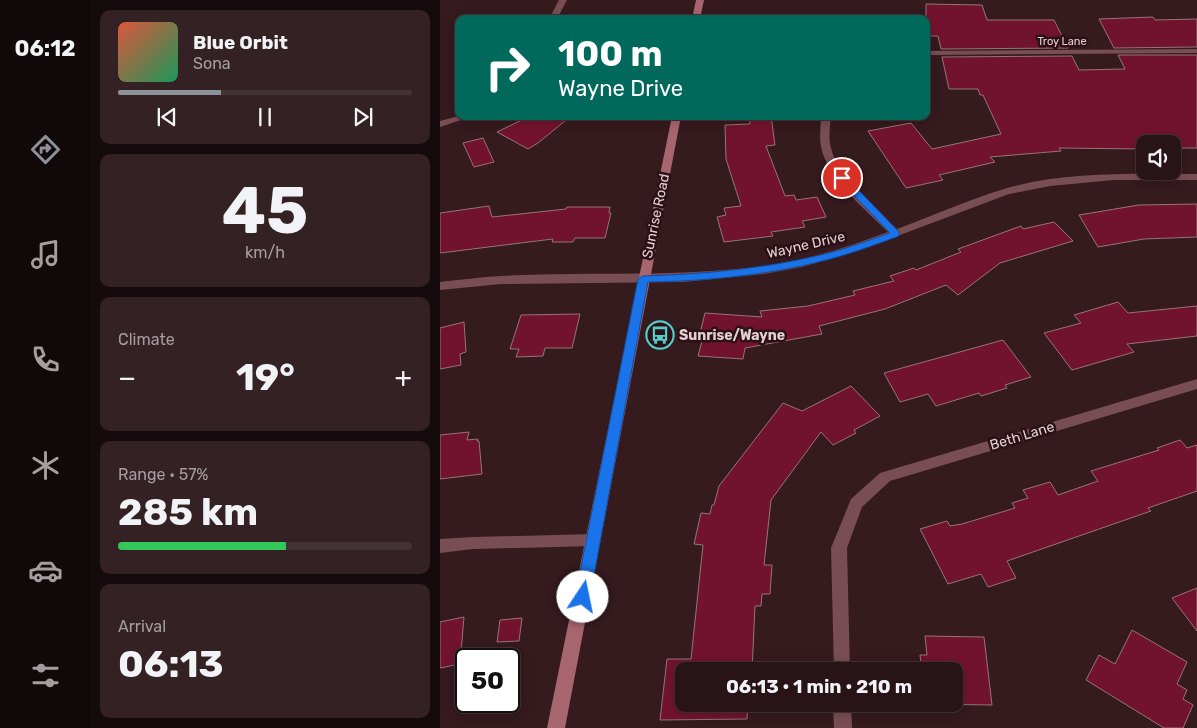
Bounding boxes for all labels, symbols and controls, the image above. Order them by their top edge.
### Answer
text: Blue Orbit [193,31,288,54]
text: 100 m [558,33,663,75]
text: 06:12 [15,35,75,62]
icon: right [475,35,540,100]
street label: Troy Lane [1037,35,1087,48]
text: Sona [193,54,231,73]
text: Wayne Drive [558,75,683,102]
icon: previous [153,103,181,131]
icon: pause [251,103,279,131]
icon: next [349,103,377,131]
icon: directions [28,132,63,167]
map controls [1136,135,1181,180]
button: sound [1136,135,1181,180]
pin [821,157,863,199]
icon: arrive [828,164,856,192]
text: 45 [222,172,308,249]
street label: Sunrise Road [639,172,673,260]
street label: Wayne Drive [765,228,847,262]
icon: music [28,237,63,272]
text: km/h [245,243,285,262]
bus stop icon: Sunrise/Wayne [645,320,675,350]
place label: Sunrise/Wayne [679,327,785,344]
text: Climate [118,330,175,349]
icon: phone [28,342,63,377]
text: 19° [236,354,295,400]
text: − [118,361,136,394]
text: + [395,361,412,394]
street label: Beth Lane [988,418,1056,454]
icon: climate [28,448,63,483]
text: Range · 57% [118,465,209,484]
text: 285 km [118,489,258,535]
icon: car [28,553,63,588]
position arrow [556,570,608,622]
text: Arrival [118,617,166,636]
text: 06:13 [118,641,224,687]
speed limit sign: 50 [455,648,520,713]
icon: filters [28,658,63,693]
text: 06:13 · 1 min · 210 m [726,675,912,698]

